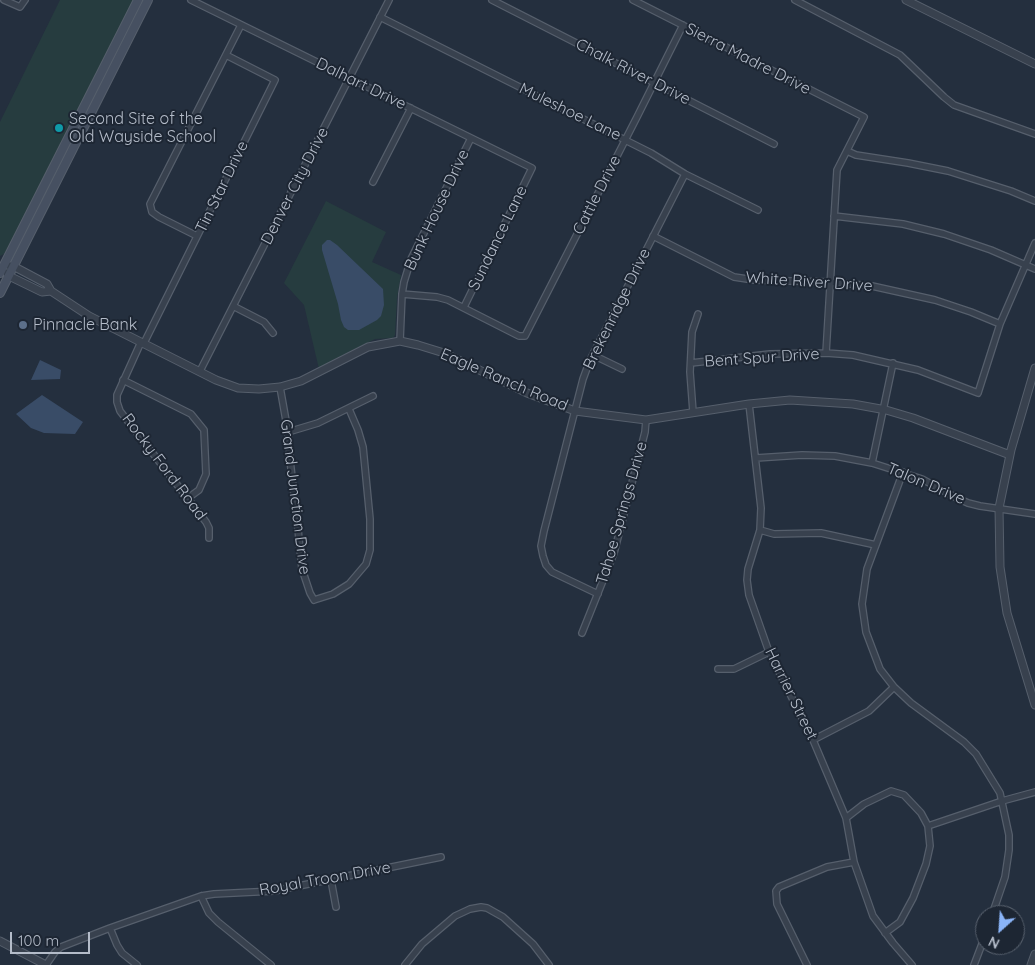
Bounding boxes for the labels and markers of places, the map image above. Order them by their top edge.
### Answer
place label: Second Site of the Old Wayside School [69,109,216,147]
marker: Second Site of the Old Wayside School [53,122,65,134]
place label: Pinnacle Bank [33,315,137,335]
marker: Pinnacle Bank [17,319,29,331]

